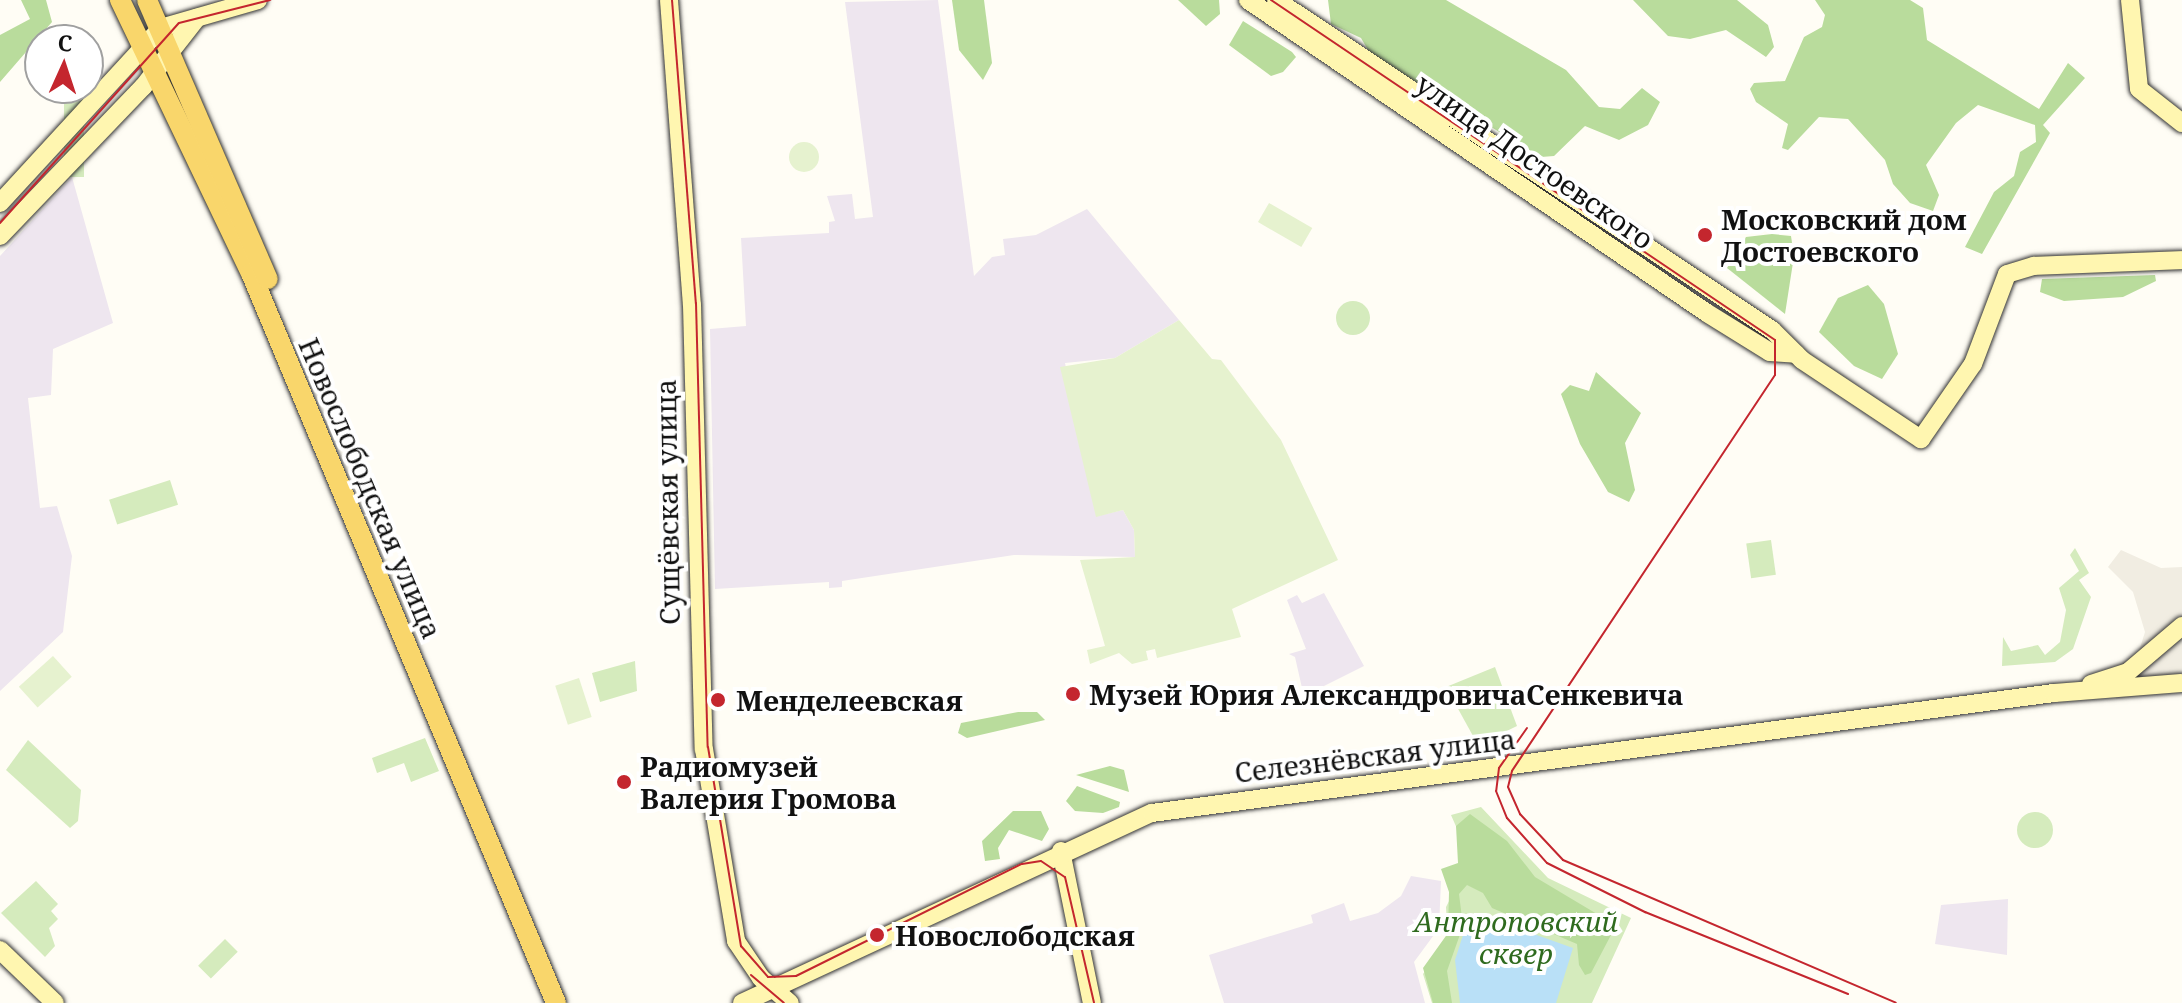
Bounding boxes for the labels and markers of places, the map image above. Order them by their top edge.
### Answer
place label: Московский дом Достоевского [1721,202,1967,268]
marker: Московский дом Достоевского [1696,226,1714,244]
place label: Музей Юрия АлександровичаСенкевича [1089,677,1684,711]
place label: Менделеевская [736,683,963,717]
marker: Музей Юрия АлександровичаСенкевича [1064,685,1082,703]
marker: Менделеевская [707,689,729,711]
place label: Радиомузей Валерия Громова [640,749,897,815]
marker: Радиомузей Валерия Громова [615,773,633,791]
place label: Новослободская [895,918,1135,952]
marker: Новослободская [866,924,888,946]

